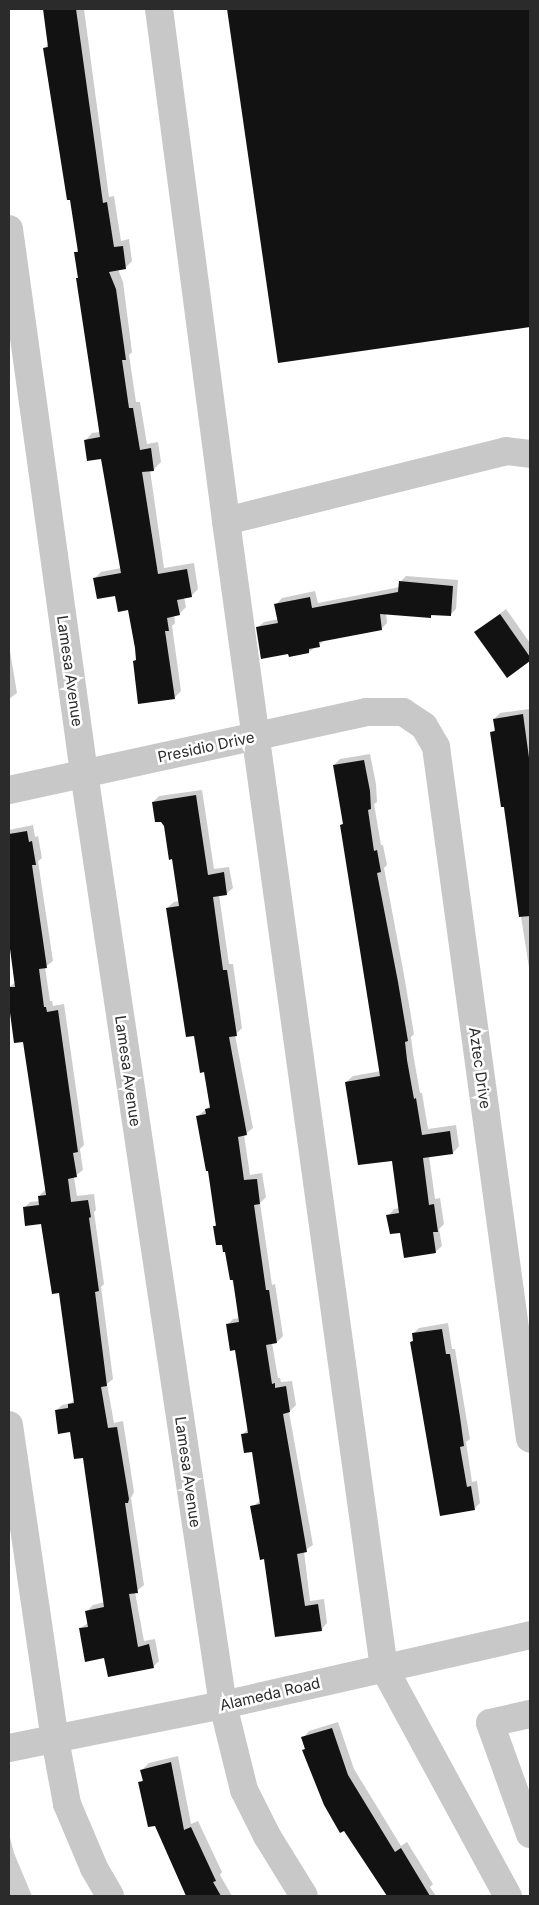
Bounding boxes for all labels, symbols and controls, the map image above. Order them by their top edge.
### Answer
street label: Lamesa Avenue [53,614,87,728]
street label: Presidio Drive [156,728,256,766]
street label: Lamesa Avenue [111,1014,145,1128]
street label: Aztec Drive [465,1026,495,1110]
street label: Lamesa Avenue [171,1415,205,1529]
street label: Alameda Road [218,1674,322,1714]

